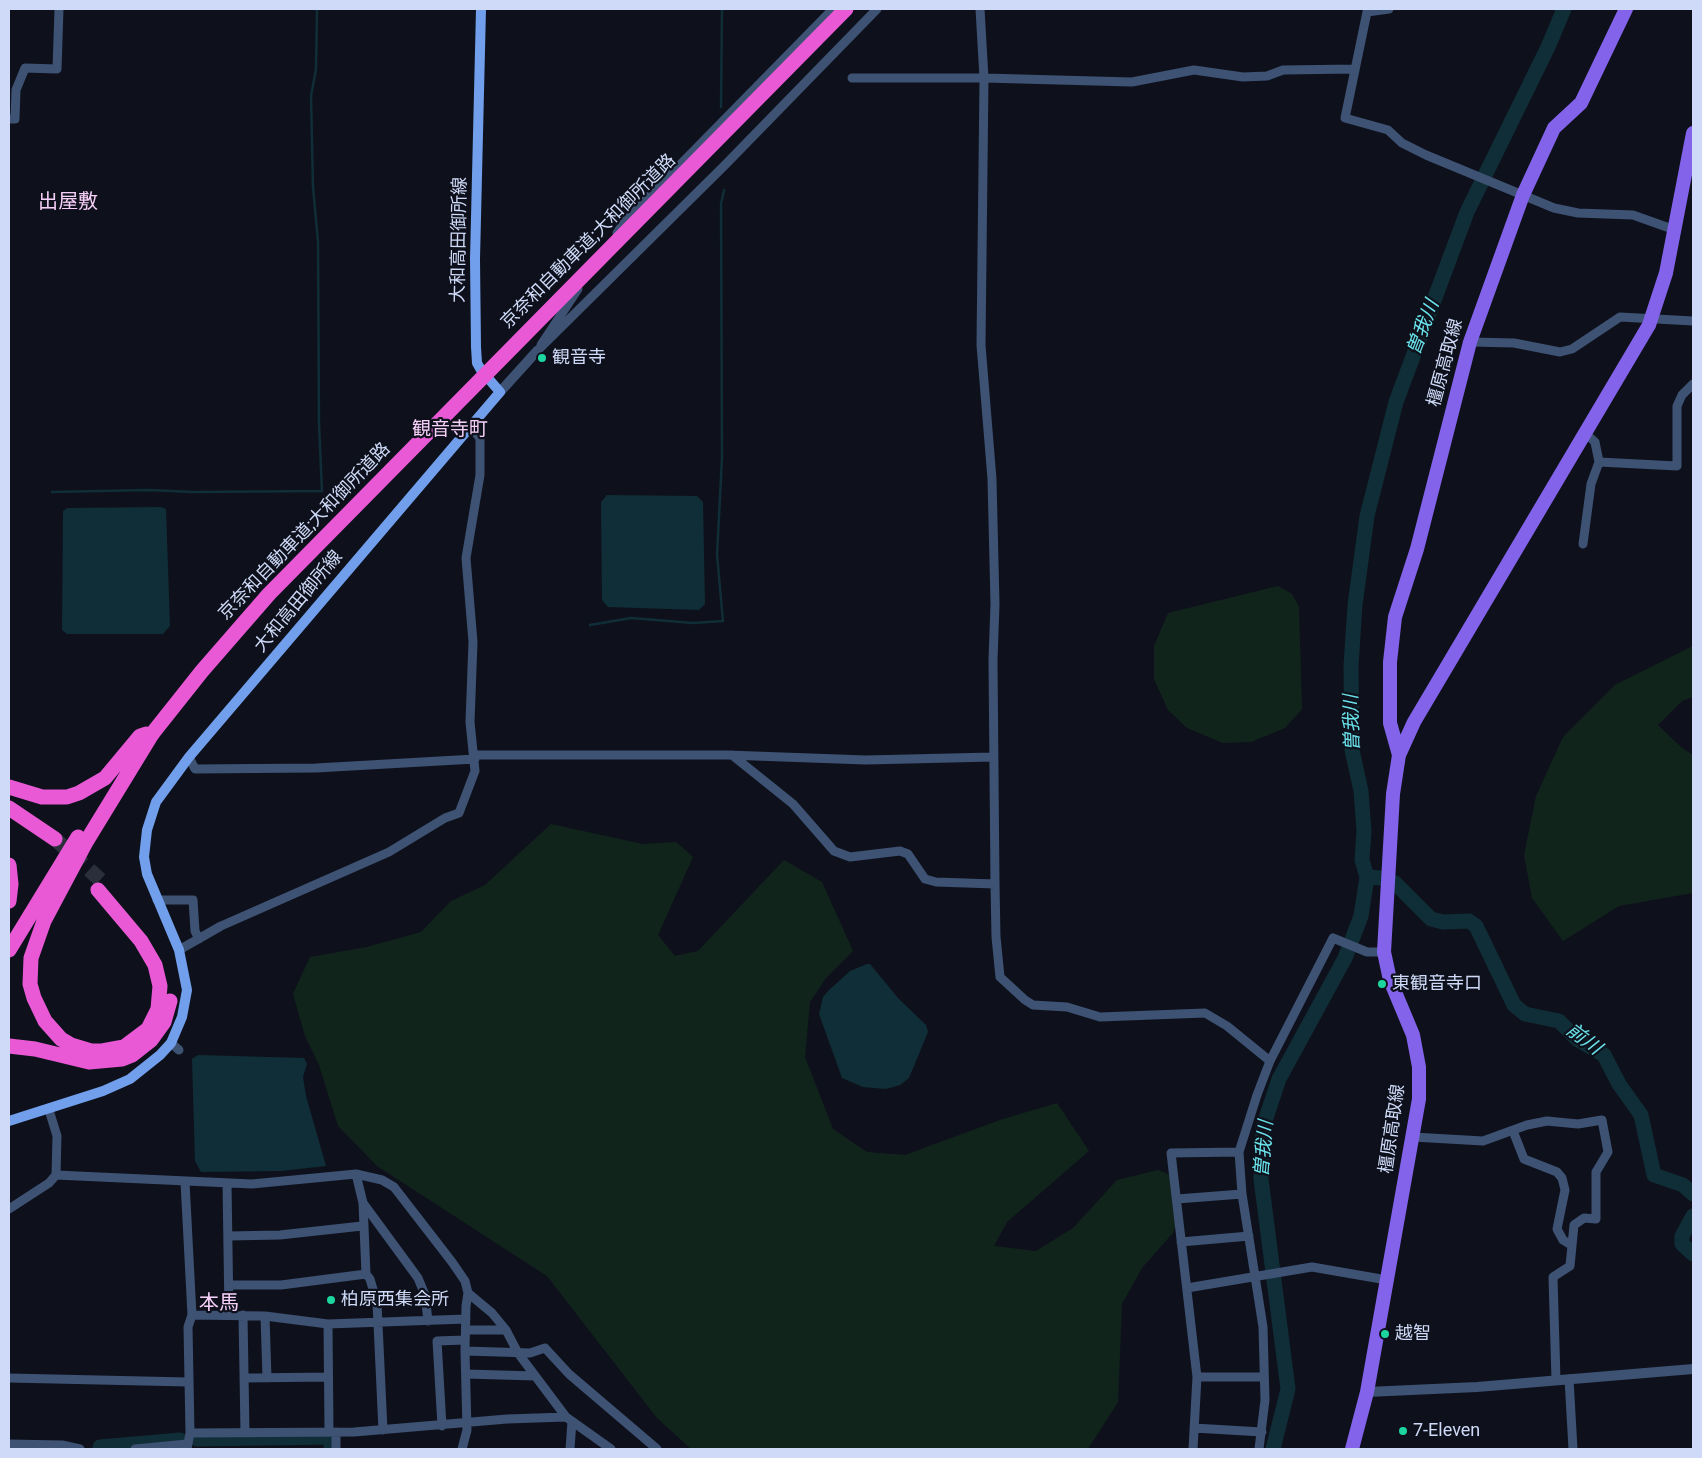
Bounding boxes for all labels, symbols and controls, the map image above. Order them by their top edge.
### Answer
street label: 京奈和自動車道;大和御所道路 [497,150,681,334]
street label: 大和高田御所線 [448,177,472,303]
district label: 出屋敷 [38,191,98,215]
water label: 曽我川 [1403,297,1445,359]
street label: 橿原高取線 [1424,317,1468,409]
place label: 観音寺 [552,347,606,369]
marker: 観音寺 [536,352,548,364]
district label: 観音寺町 [412,419,488,441]
street label: 京奈和自動車道;大和御所道路 [215,439,395,625]
street label: 大和高田御所線 [250,547,348,657]
water label: 曽我川 [1341,694,1365,752]
place label: 東観音寺口 [1392,973,1482,995]
marker: 東観音寺口 [1376,978,1388,990]
water label: 前川 [1561,1019,1605,1061]
street label: 橿原高取線 [1376,1083,1410,1175]
water label: 曽我川 [1251,1120,1279,1178]
place label: 柏原西集会所 [341,1289,449,1311]
district label: 本馬 [199,1292,239,1316]
marker: 柏原西集会所 [325,1294,337,1306]
place label: 越智 [1395,1323,1431,1345]
marker: 越智 [1379,1328,1391,1340]
place label: 7-Eleven [1413,1420,1480,1442]
marker: 7-Eleven [1397,1425,1409,1437]

